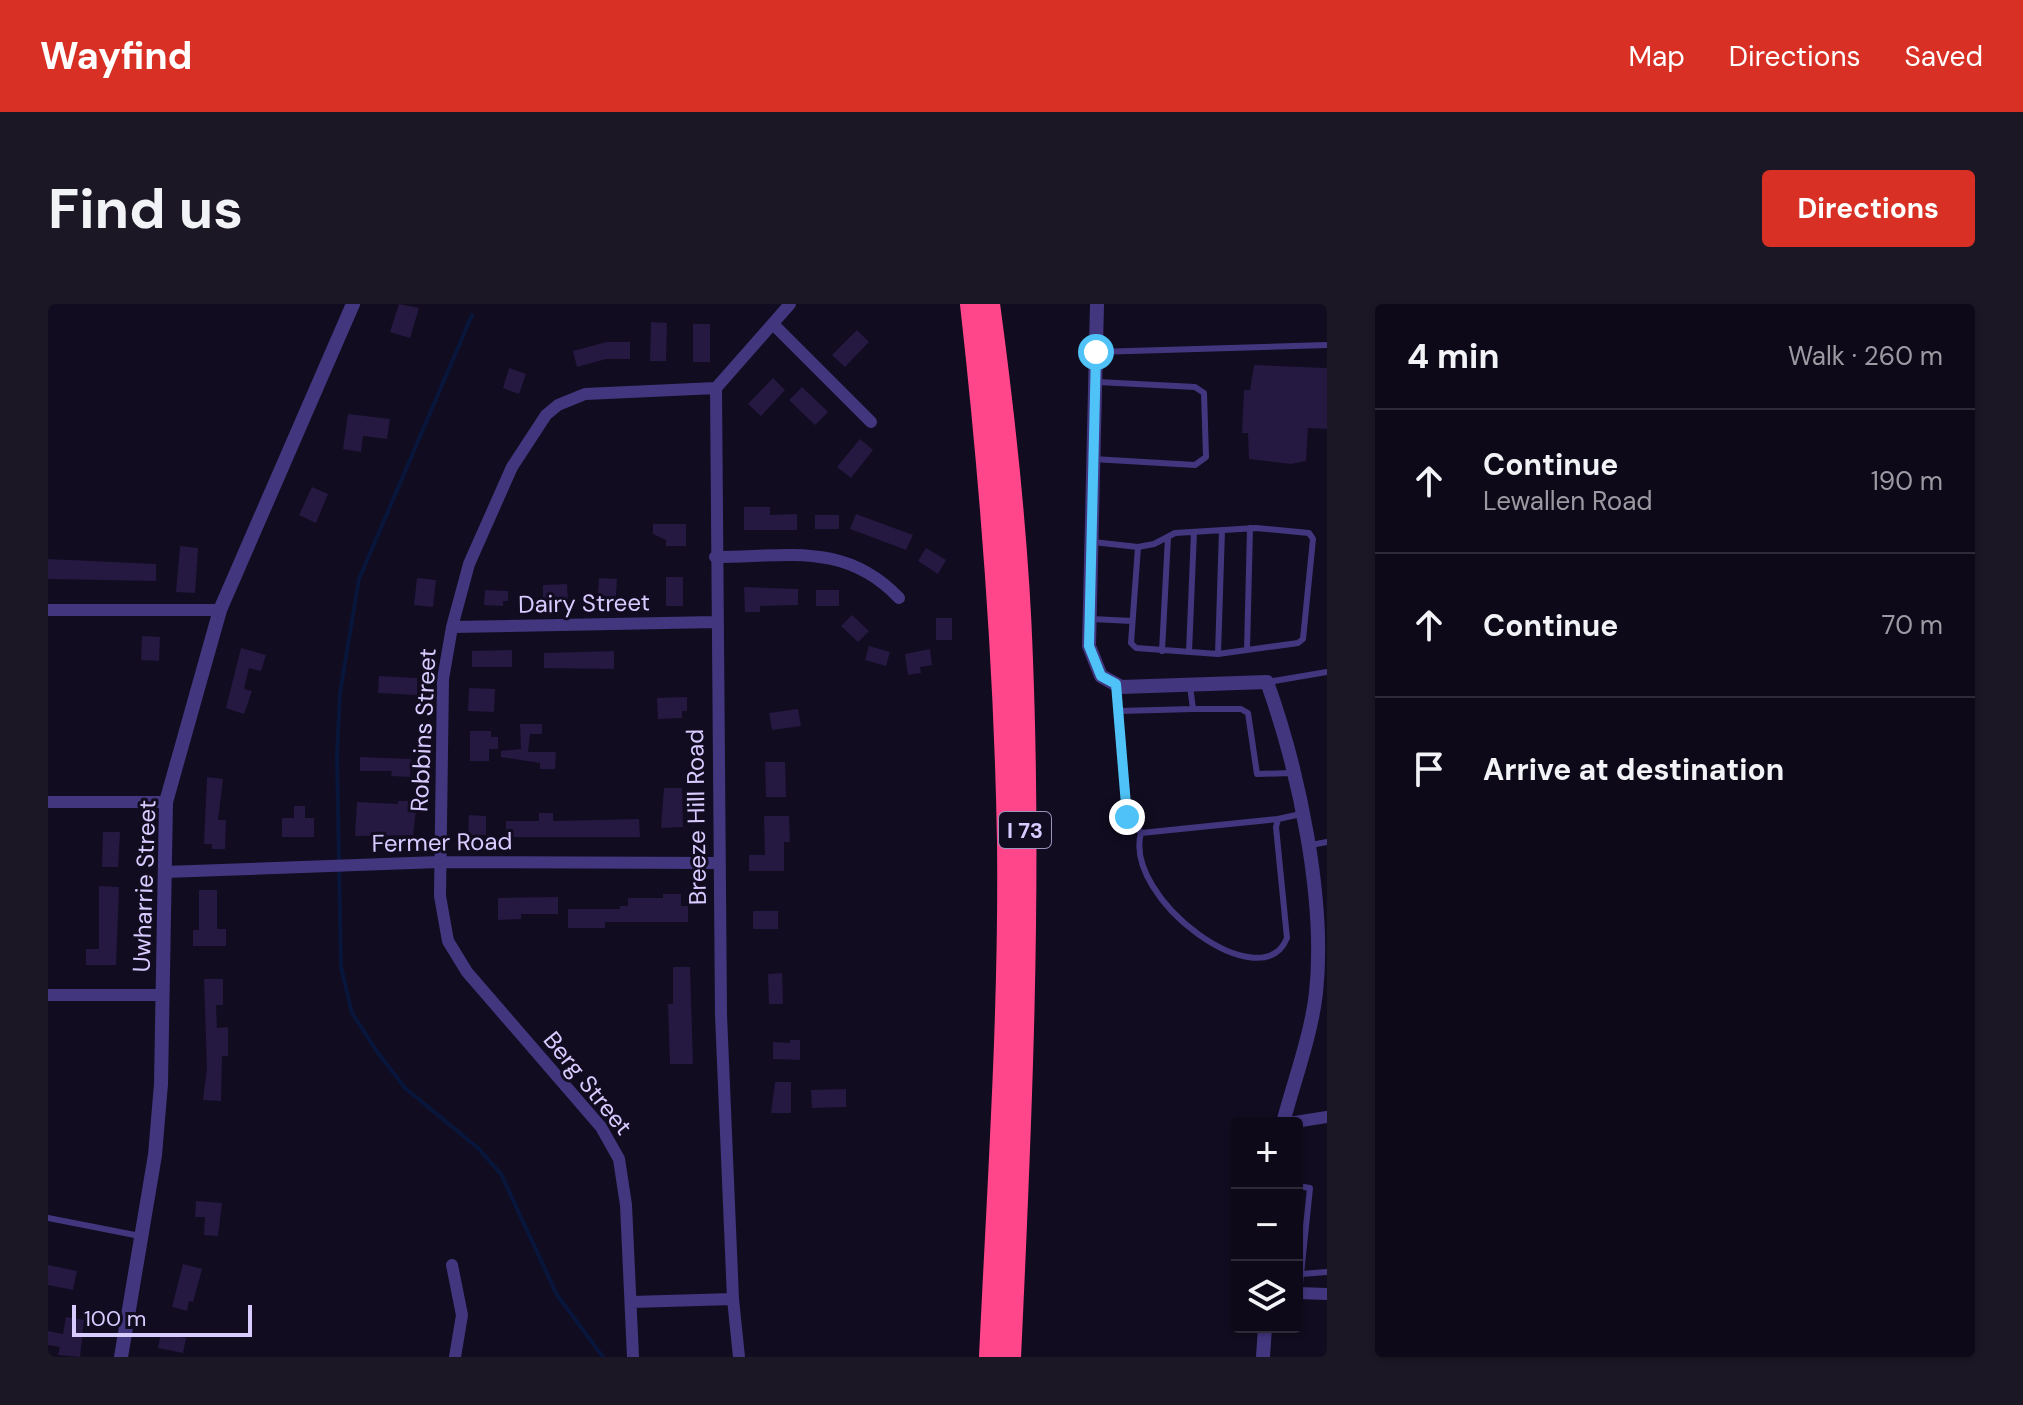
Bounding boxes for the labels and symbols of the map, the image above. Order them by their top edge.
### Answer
route start [1078,334,1114,370]
street label: Dairy Street [518,586,650,620]
street label: Robbins Street [403,647,443,813]
street label: Breeze Hill Road [679,729,713,905]
street label: Uwharrie Street [126,799,162,973]
route end [1109,799,1145,835]
road number: I 73 [999,812,1051,848]
street label: Fermer Road [371,825,513,859]
street label: Berg Street [537,1025,639,1141]
scale bar [72,1301,252,1337]

